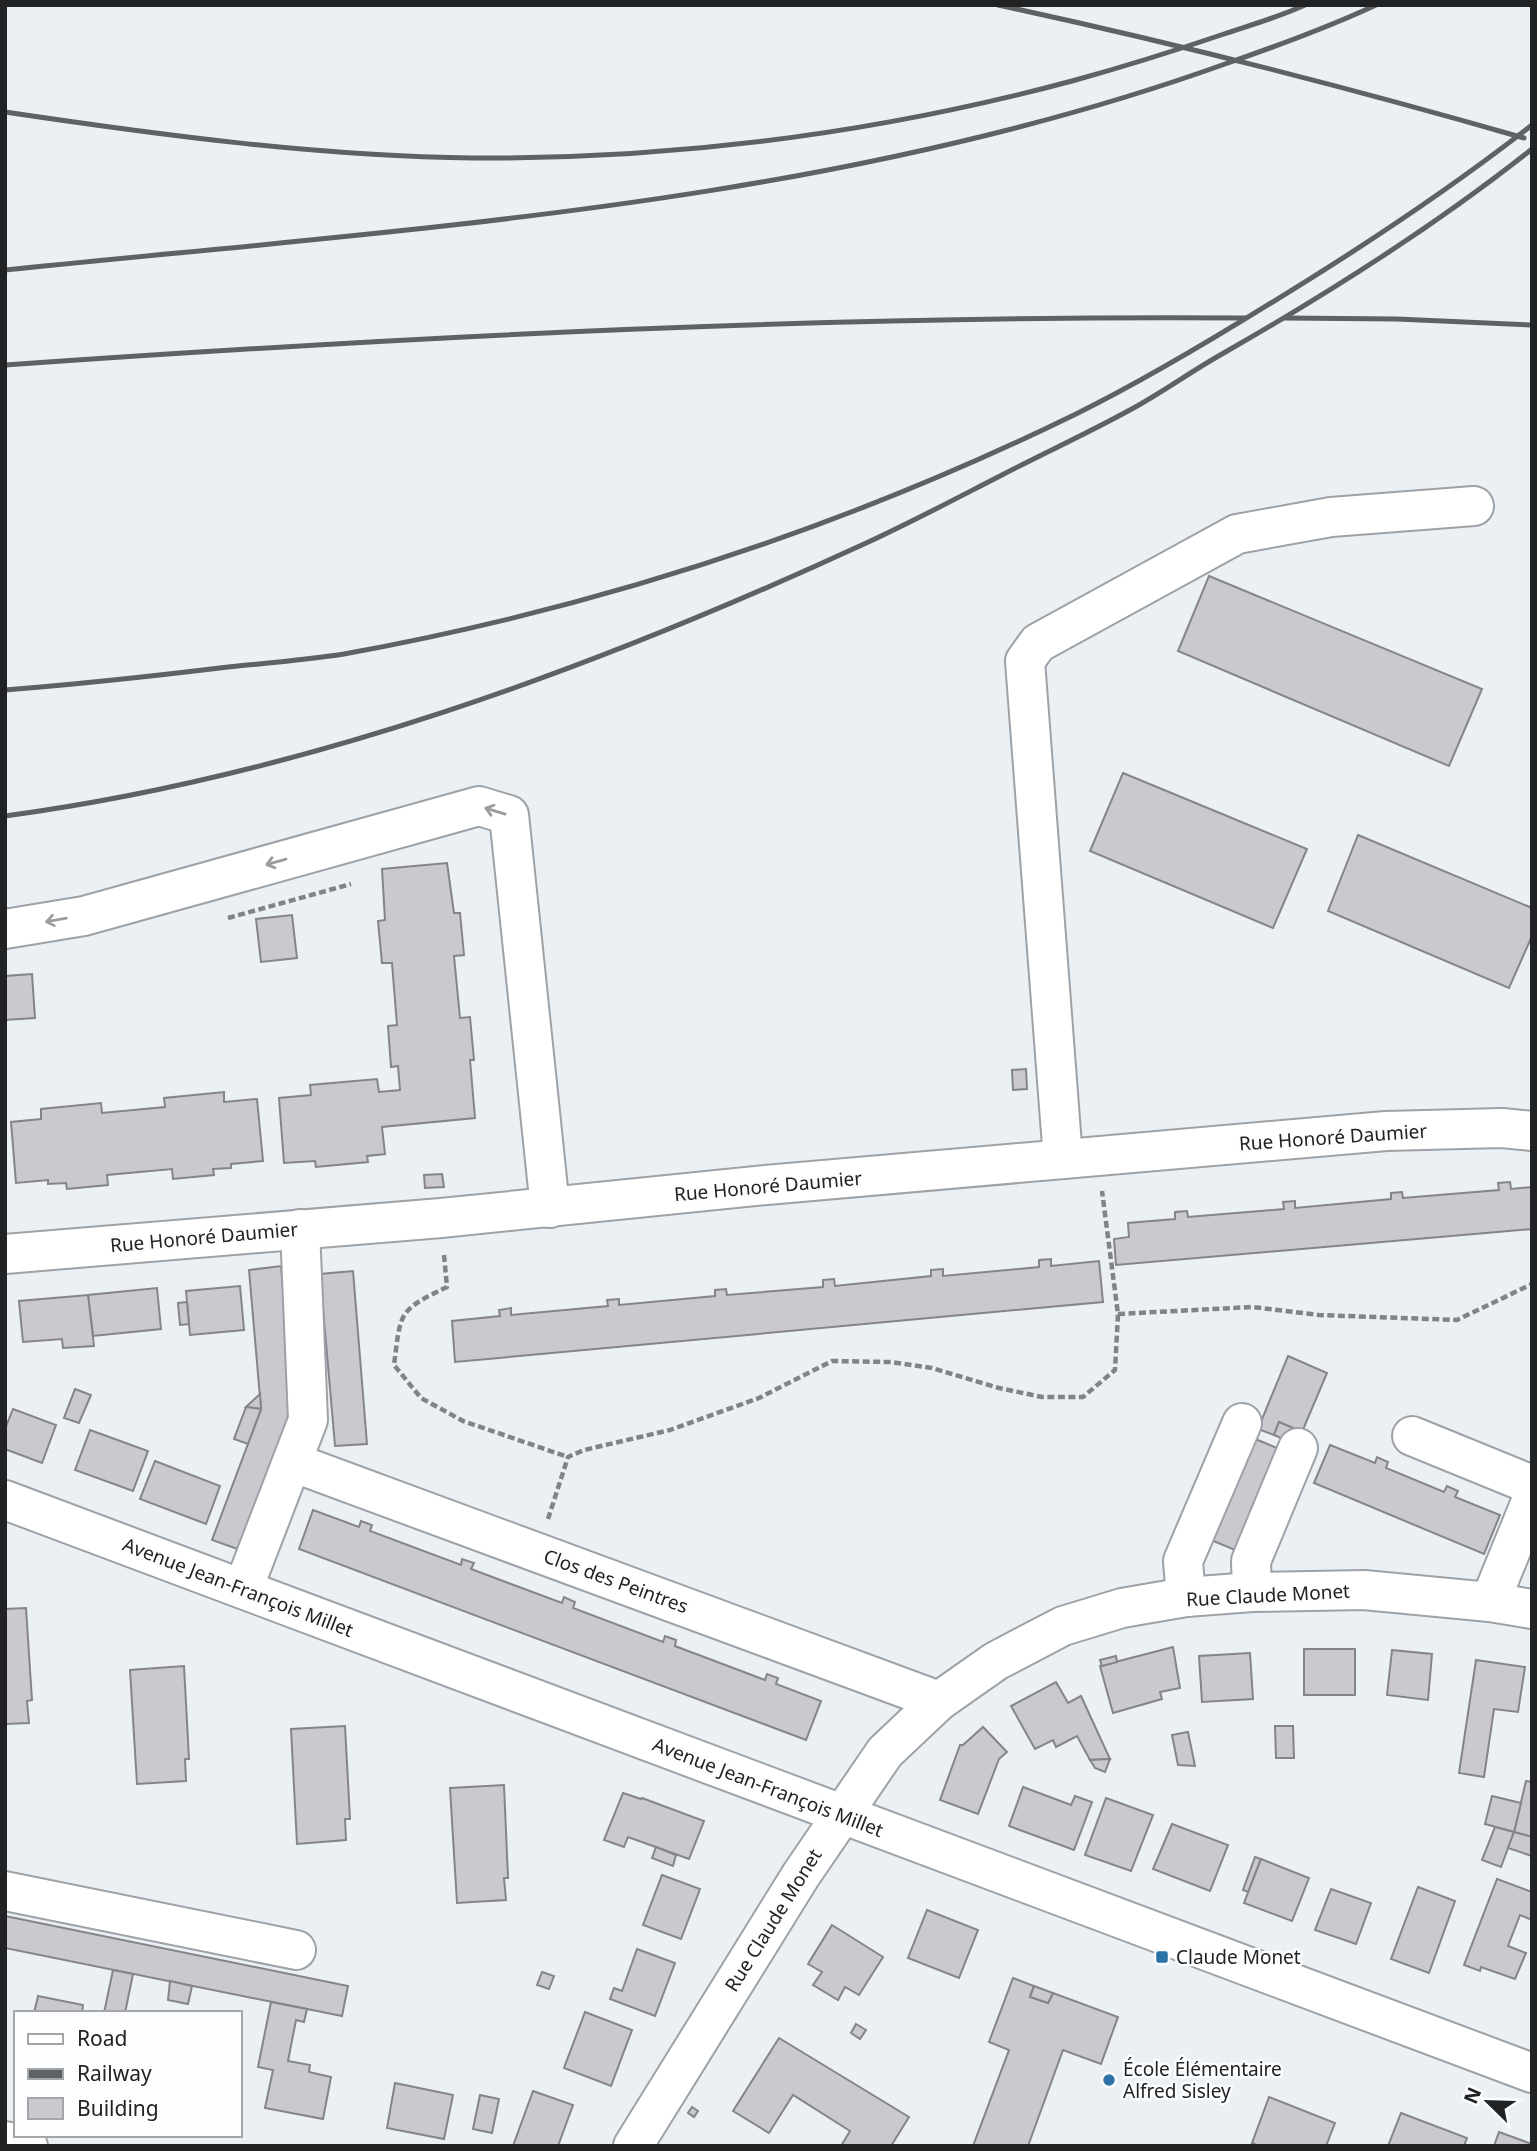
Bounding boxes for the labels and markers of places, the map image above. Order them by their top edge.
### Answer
place label: Claude Monet [1176,1944,1301,1970]
marker: Claude Monet [1154,1949,1170,1965]
place label: École Élémentaire Alfred Sisley [1123,2056,1282,2104]
marker: École Élémentaire Alfred Sisley [1101,2072,1117,2088]

